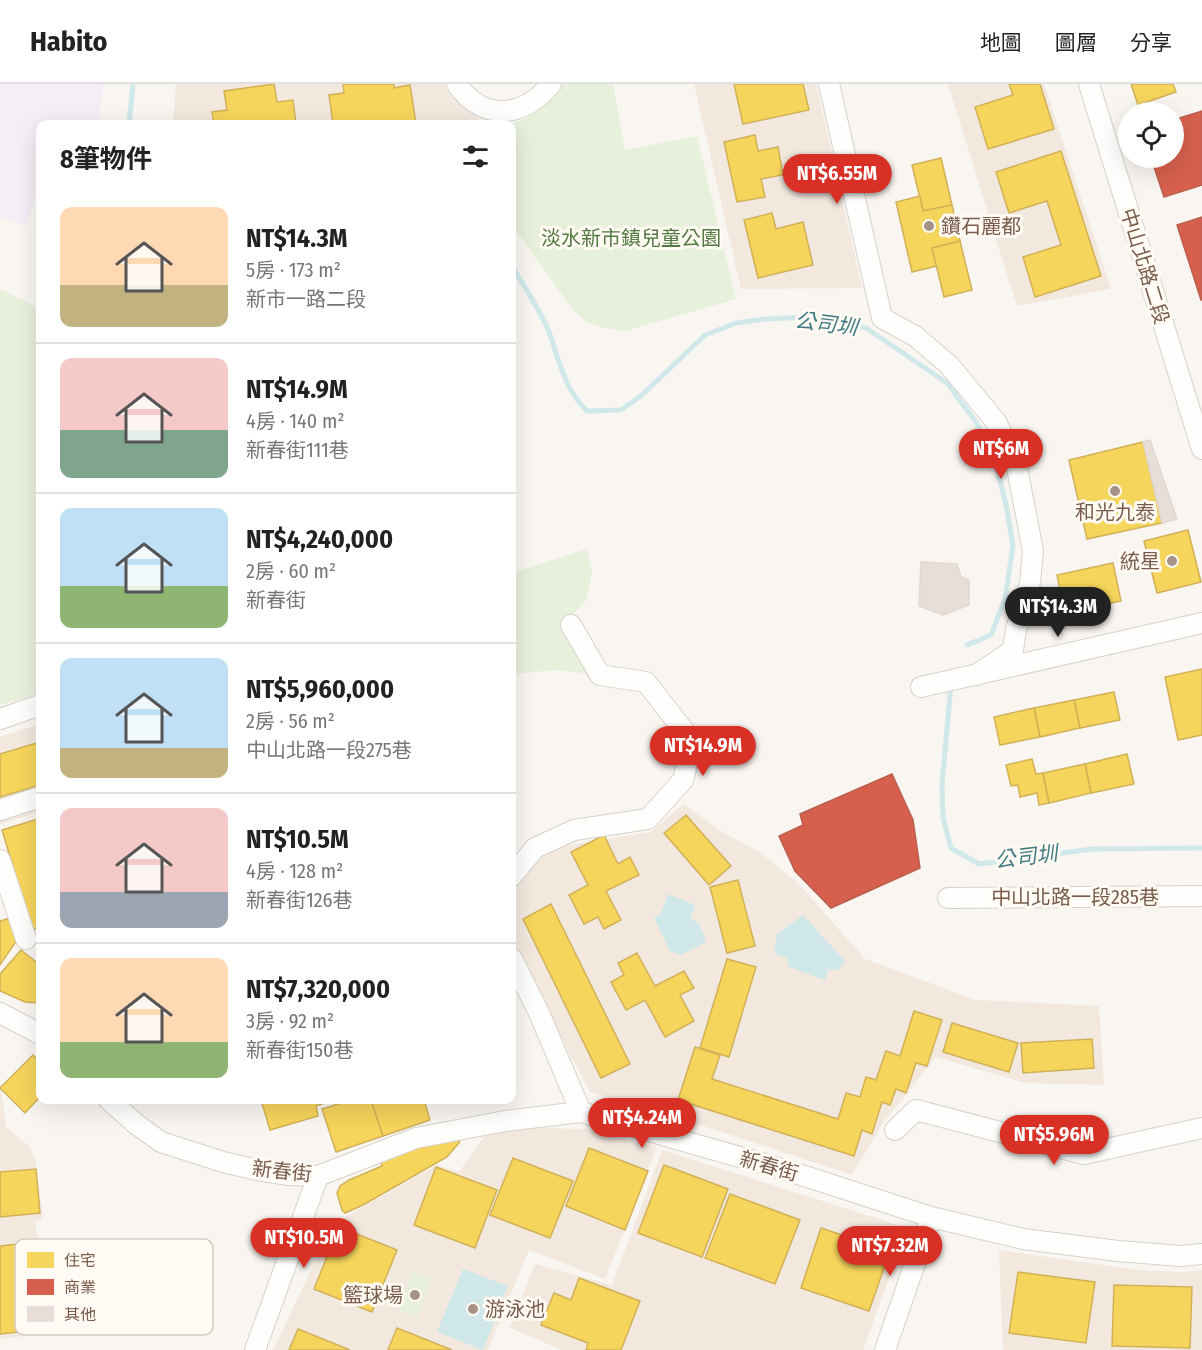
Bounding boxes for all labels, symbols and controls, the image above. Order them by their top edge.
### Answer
text: Habito [30,25,108,58]
text: 地圖 [980,30,1022,56]
text: 圖層 [1055,30,1097,56]
text: 分享 [1130,30,1172,56]
map controls [1118,102,1184,168]
button: locate [1118,102,1184,168]
icon: filters [459,140,492,173]
text: 8筆物件 [60,144,152,175]
pin: NT$6.55M [775,154,899,205]
text: NT$6.55M [797,161,877,185]
street label: 中山北路二段 [1116,205,1174,327]
place label: 鑽石麗都 [941,214,1021,238]
marker: 鑽石麗都 [922,219,936,233]
text: NT$14.3M [246,223,348,254]
park label: 淡水新市鎮兒童公園 [541,226,721,250]
icon: home [108,231,180,303]
text: 5房 · 173 m² [246,258,341,282]
text: 新市一路二段 [246,287,366,311]
water label: 公司圳 [793,307,862,341]
text: NT$14.9M [246,374,348,405]
icon: home [108,382,180,454]
text: 4房 · 140 m² [246,409,344,433]
pin: NT$6M [959,429,1043,480]
text: NT$6M [973,436,1029,460]
text: 新春街111巷 [246,438,349,462]
marker: 和光九泰 [1108,484,1122,498]
place label: 和光九泰 [1075,500,1155,524]
text: NT$4,240,000 [246,524,393,555]
icon: home [108,532,180,604]
place label: 統星 [1120,549,1160,573]
marker: 統星 [1165,554,1179,568]
text: 2房 · 60 m² [246,559,336,583]
pin: NT$14.3M [996,587,1120,638]
text: 新春街 [246,588,306,612]
text: NT$14.3M [1019,594,1097,618]
text: NT$5,960,000 [246,674,394,705]
icon: home [108,682,180,754]
text: 2房 · 56 m² [246,709,335,733]
pin: NT$14.9M [641,726,765,777]
text: NT$14.9M [664,733,742,757]
text: 中山北路一段275巷 [246,738,412,762]
text: NT$10.5M [246,824,349,855]
icon: home [108,832,180,904]
water label: 公司圳 [993,840,1062,874]
text: 4房 · 128 m² [246,859,343,883]
street label: 中山北路一段285巷 [991,885,1159,909]
text: 新春街126巷 [246,888,353,912]
text: NT$7,320,000 [246,974,390,1005]
icon: home [108,982,180,1054]
text: 3房 · 92 m² [246,1009,334,1033]
text: 新春街150巷 [246,1038,353,1062]
pin: NT$4.24M [580,1098,704,1149]
text: NT$4.24M [602,1105,682,1129]
pin: NT$5.96M [992,1115,1116,1166]
text: NT$5.96M [1014,1122,1094,1146]
street label: 新春街 [737,1146,801,1186]
street label: 新春街 [251,1156,313,1186]
pin: NT$10.5M [242,1218,366,1269]
text: NT$10.5M [265,1225,344,1249]
pin: NT$7.32M [828,1226,952,1277]
text: NT$7.32M [851,1233,929,1257]
legend [15,1239,213,1335]
text: 住宅 [64,1251,96,1270]
text: 商業 [64,1278,96,1297]
place label: 籃球場 [343,1283,403,1307]
marker: 籃球場 [408,1288,422,1302]
place label: 游泳池 [485,1297,545,1321]
marker: 游泳池 [466,1302,480,1316]
text: 其他 [64,1305,96,1324]

